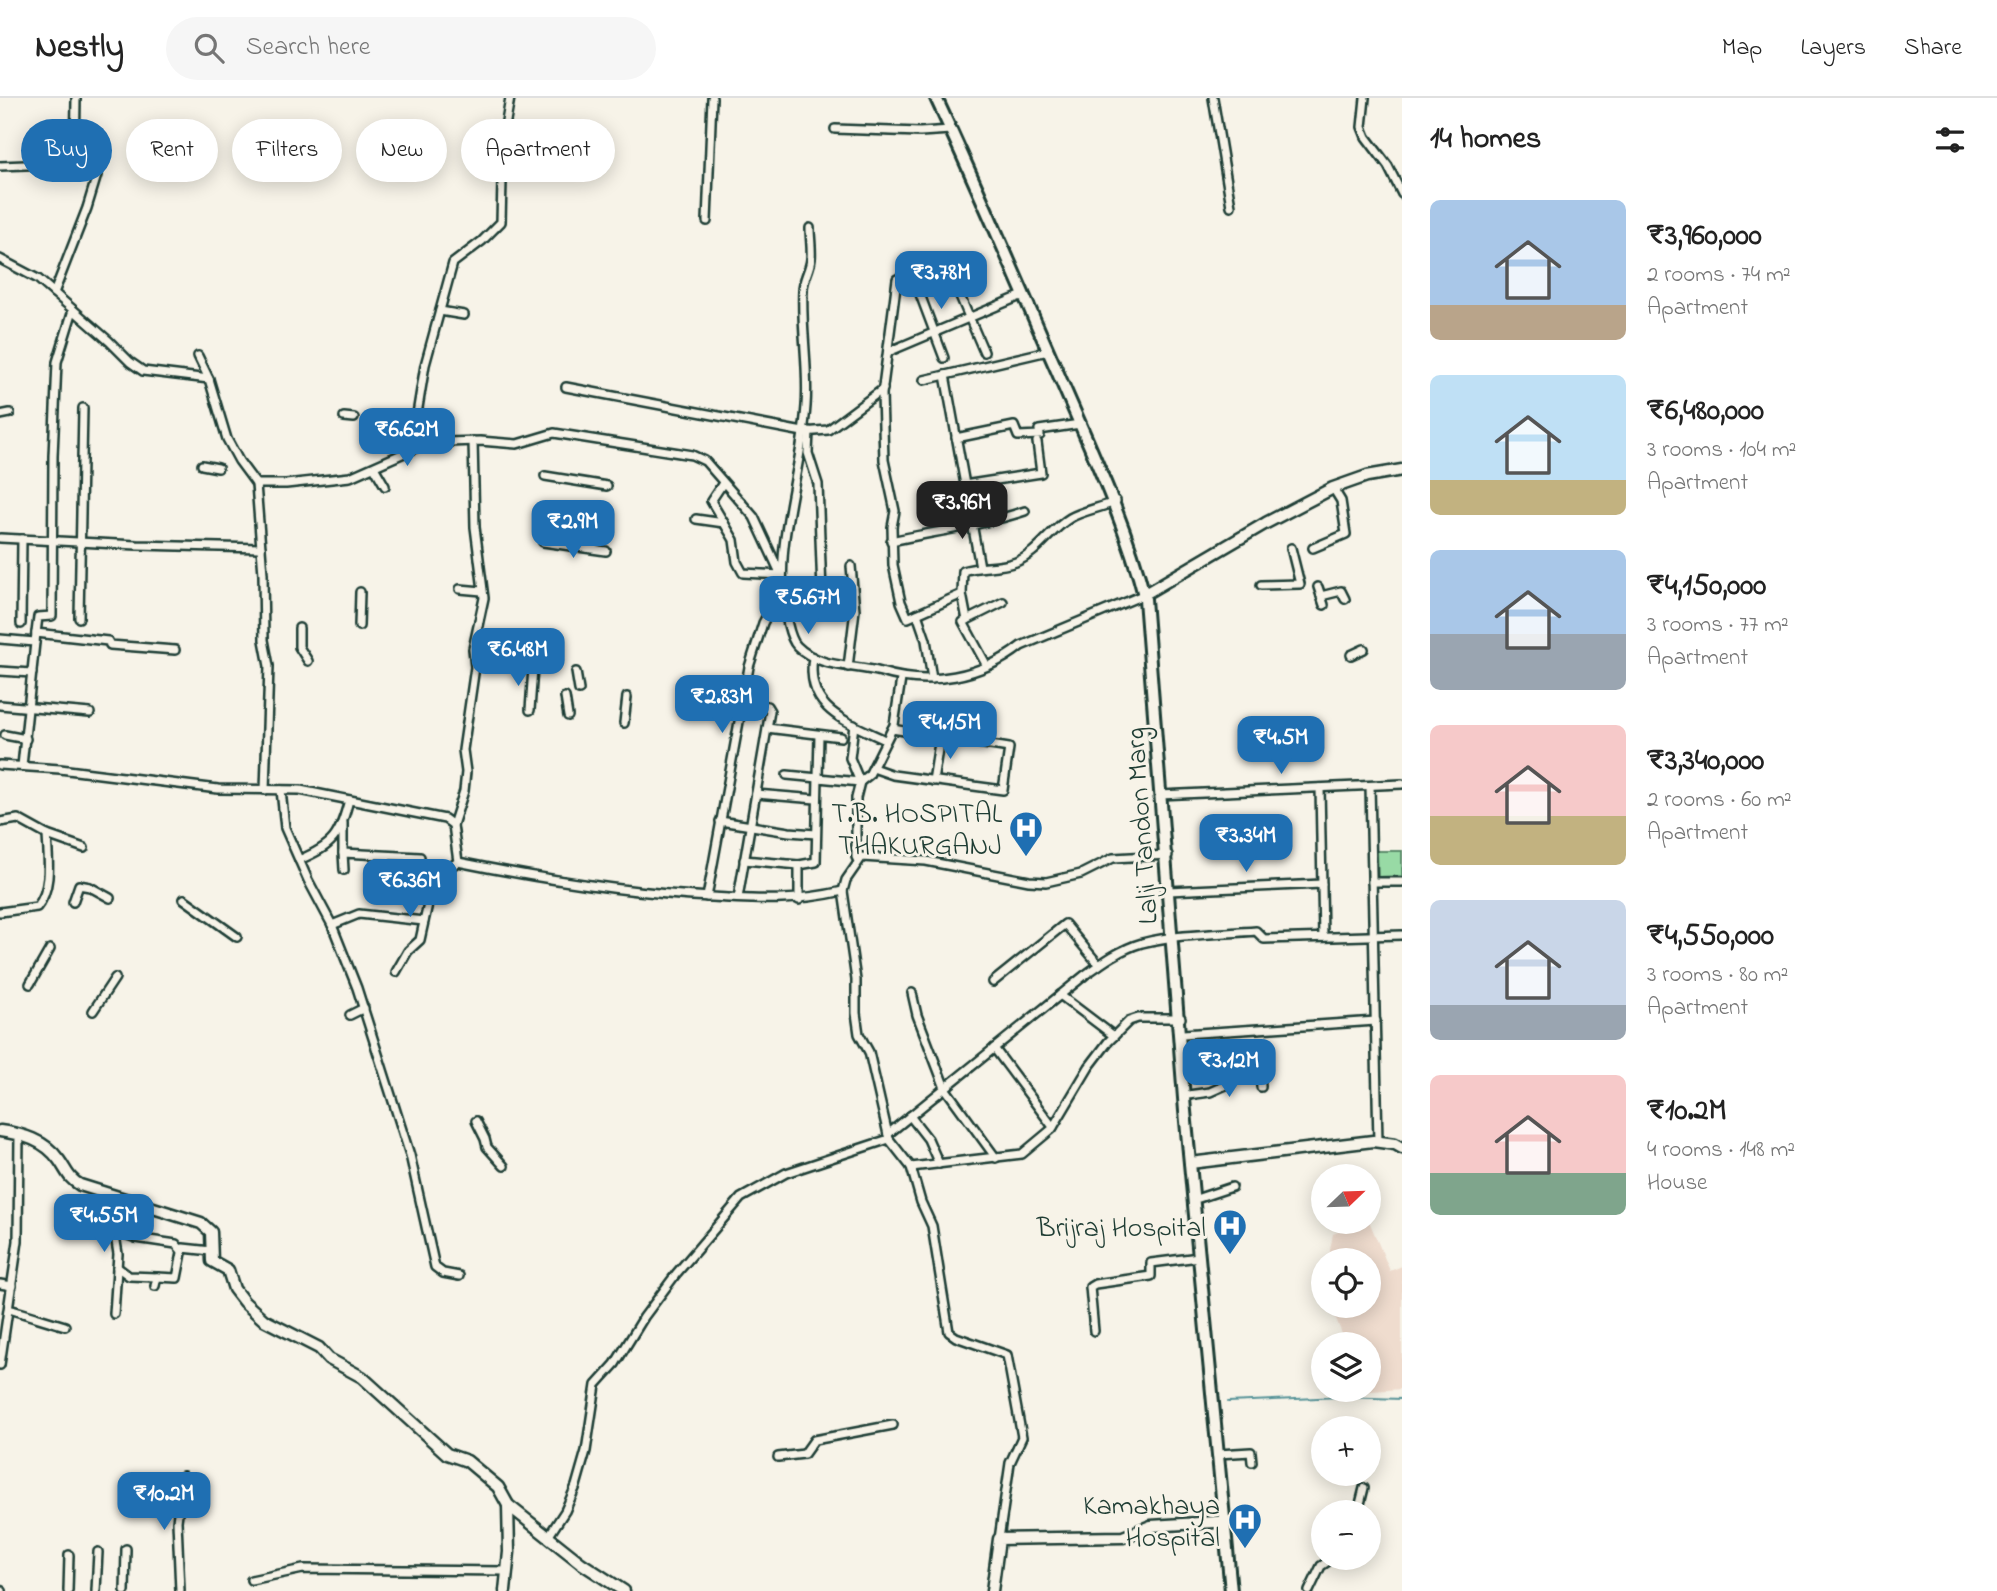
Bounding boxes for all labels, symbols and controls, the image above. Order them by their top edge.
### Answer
search box [166,17,656,80]
text: Nestly [35,24,124,72]
icon: search [190,29,228,67]
text: Search here [246,29,370,67]
text: Map [1722,31,1762,66]
text: Layers [1800,31,1866,66]
text: Share [1904,31,1962,66]
text: 14 homes [1430,118,1541,162]
chip: Buy [21,119,112,182]
chip: Rent [126,119,218,182]
chip: Filters [232,119,342,182]
chip: New [356,119,447,182]
chip: Apartment [461,119,615,182]
icon: filters [1931,121,1969,159]
text: ₹3,960,000 [1647,215,1762,259]
icon: home [1486,228,1570,312]
pin: ₹3.78M [884,252,998,311]
text: ₹3.78M [911,257,971,290]
text: 2 rooms · 74 m² [1647,259,1791,292]
text: Apartment [1647,292,1748,325]
text: ₹6,480,000 [1647,390,1764,434]
icon: home [1486,403,1570,487]
pin: ₹6.62M [350,408,464,468]
text: ₹6.62M [375,414,439,447]
text: 3 rooms · 104 m² [1647,434,1796,467]
text: Apartment [1647,467,1748,500]
pin: ₹3.96M [905,482,1019,541]
text: ₹3.96M [933,487,992,520]
pin: ₹2.9M [524,500,622,560]
text: ₹2.9M [548,506,598,539]
text: ₹4,150,000 [1647,565,1766,609]
pin: ₹5.67M [751,576,865,636]
icon: home [1486,578,1570,662]
text: ₹5.67M [775,582,841,615]
text: 3 rooms · 77 m² [1647,609,1789,642]
pin: ₹6.48M [461,628,575,688]
text: ₹6.48M [488,634,548,667]
text: Apartment [1647,642,1748,675]
pin: ₹2.83M [665,676,779,735]
text: ₹2.83M [691,681,753,714]
pin: ₹4.15M [893,702,1007,761]
text: ₹4.15M [919,707,981,740]
pin: ₹4.5M [1232,716,1330,776]
text: ₹4.5M [1253,722,1309,755]
street label: Lalji Tandon Marg [1116,726,1171,926]
text: ₹3,340,000 [1647,740,1764,784]
icon: home [1486,753,1570,837]
text: 2 rooms · 60 m² [1647,784,1792,817]
place label: T.B. HOSPITAL THAKURGANJ [831,795,1003,868]
hospital icon: T.B. HOSPITAL THAKURGANJ [1007,809,1045,858]
pin: ₹3.34M [1189,814,1303,874]
text: Apartment [1647,817,1748,850]
text: ₹3.34M [1216,820,1276,853]
pin: ₹6.36M [353,860,467,919]
text: ₹6.36M [379,865,441,898]
text: ₹4,550,000 [1647,915,1774,959]
icon: home [1486,928,1570,1012]
text: 3 rooms · 80 m² [1647,959,1788,992]
text: Apartment [1647,992,1748,1025]
pin: ₹3.12M [1172,1040,1286,1099]
text: ₹3.12M [1199,1045,1259,1078]
text: ₹10.2M [1647,1090,1727,1134]
icon: home [1486,1103,1570,1187]
text: 4 rooms · 148 m² [1647,1134,1795,1167]
north arrow [1311,1164,1381,1234]
map controls [1311,1164,1381,1570]
text: House [1647,1167,1707,1200]
pin: ₹4.55M [47,1194,161,1254]
text: ₹4.55M [70,1200,138,1233]
hospital icon: Brijraj Hospital [1211,1207,1249,1256]
place label: Brijraj Hospital [1036,1209,1206,1250]
button: locate [1311,1248,1381,1318]
button: layers [1311,1332,1381,1402]
button: + [1311,1416,1381,1486]
pin: ₹10.2M [107,1472,221,1532]
text: ₹10.2M [133,1478,195,1511]
place label: Kamakhaya Hospital [1083,1487,1220,1560]
button: − [1311,1500,1381,1570]
hospital icon: Kamakhaya Hospital [1226,1501,1264,1550]

